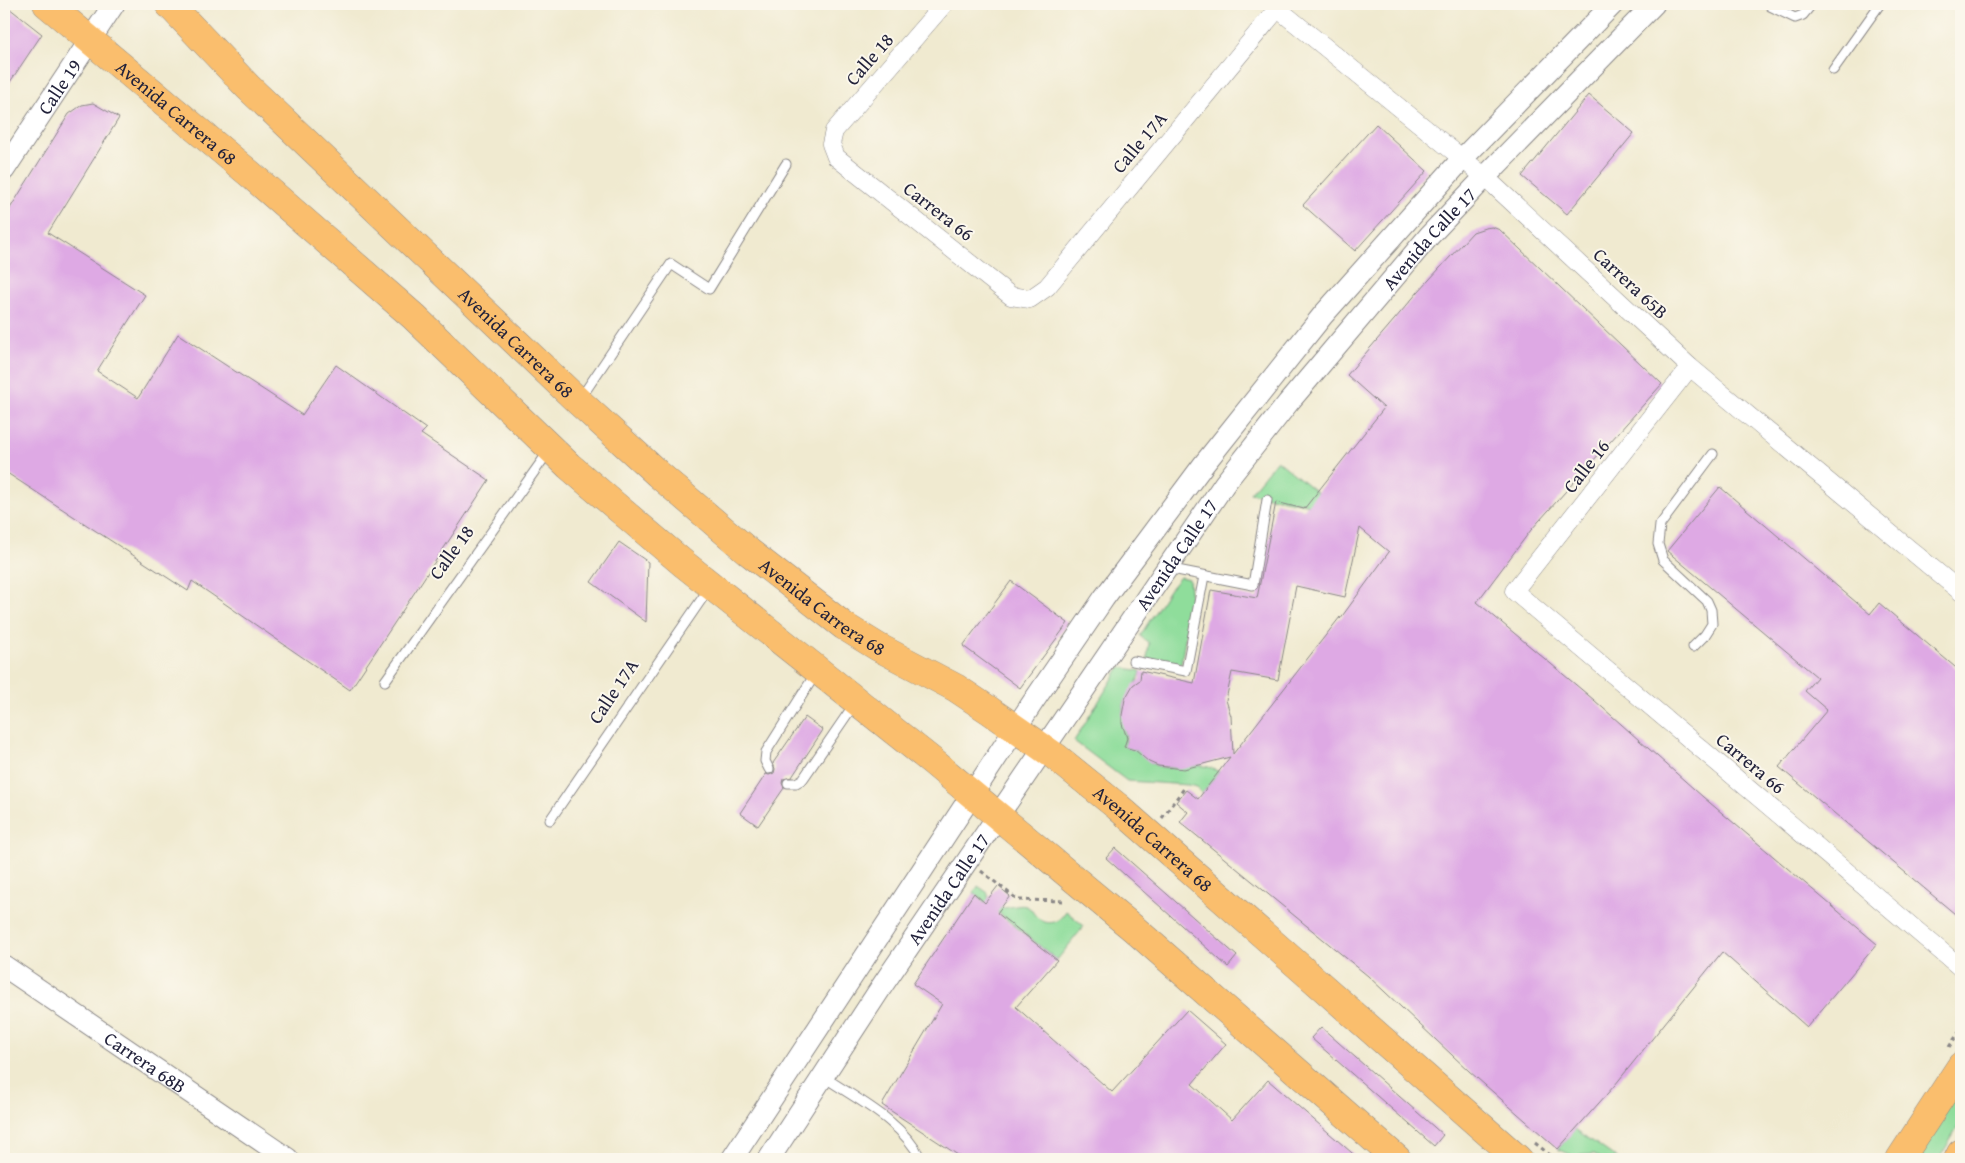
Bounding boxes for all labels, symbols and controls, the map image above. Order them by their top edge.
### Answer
street label: Calle 18 [838,27,900,91]
street label: Calle 19 [31,53,88,120]
street label: Avenida Carrera 68 [110,53,243,172]
street label: Calle 17A [1105,105,1173,179]
street label: Carrera 66 [898,175,980,247]
street label: Avenida Calle 17 [1375,181,1482,296]
street label: Carrera 65B [1587,241,1675,325]
street label: Avenida Carrera 68 [452,280,581,404]
street label: Calle 16 [1556,433,1616,499]
street label: Avenida Calle 17 [1128,493,1224,616]
street label: Calle 18 [422,519,480,585]
street label: Avenida Carrera 68 [753,551,890,662]
street label: Calle 17A [581,653,645,729]
street label: Carrera 66 [1710,726,1792,800]
street label: Avenida Carrera 68 [1087,778,1219,898]
street label: Avenida Calle 17 [900,828,996,950]
street label: Carrera 68B [99,1024,192,1100]

